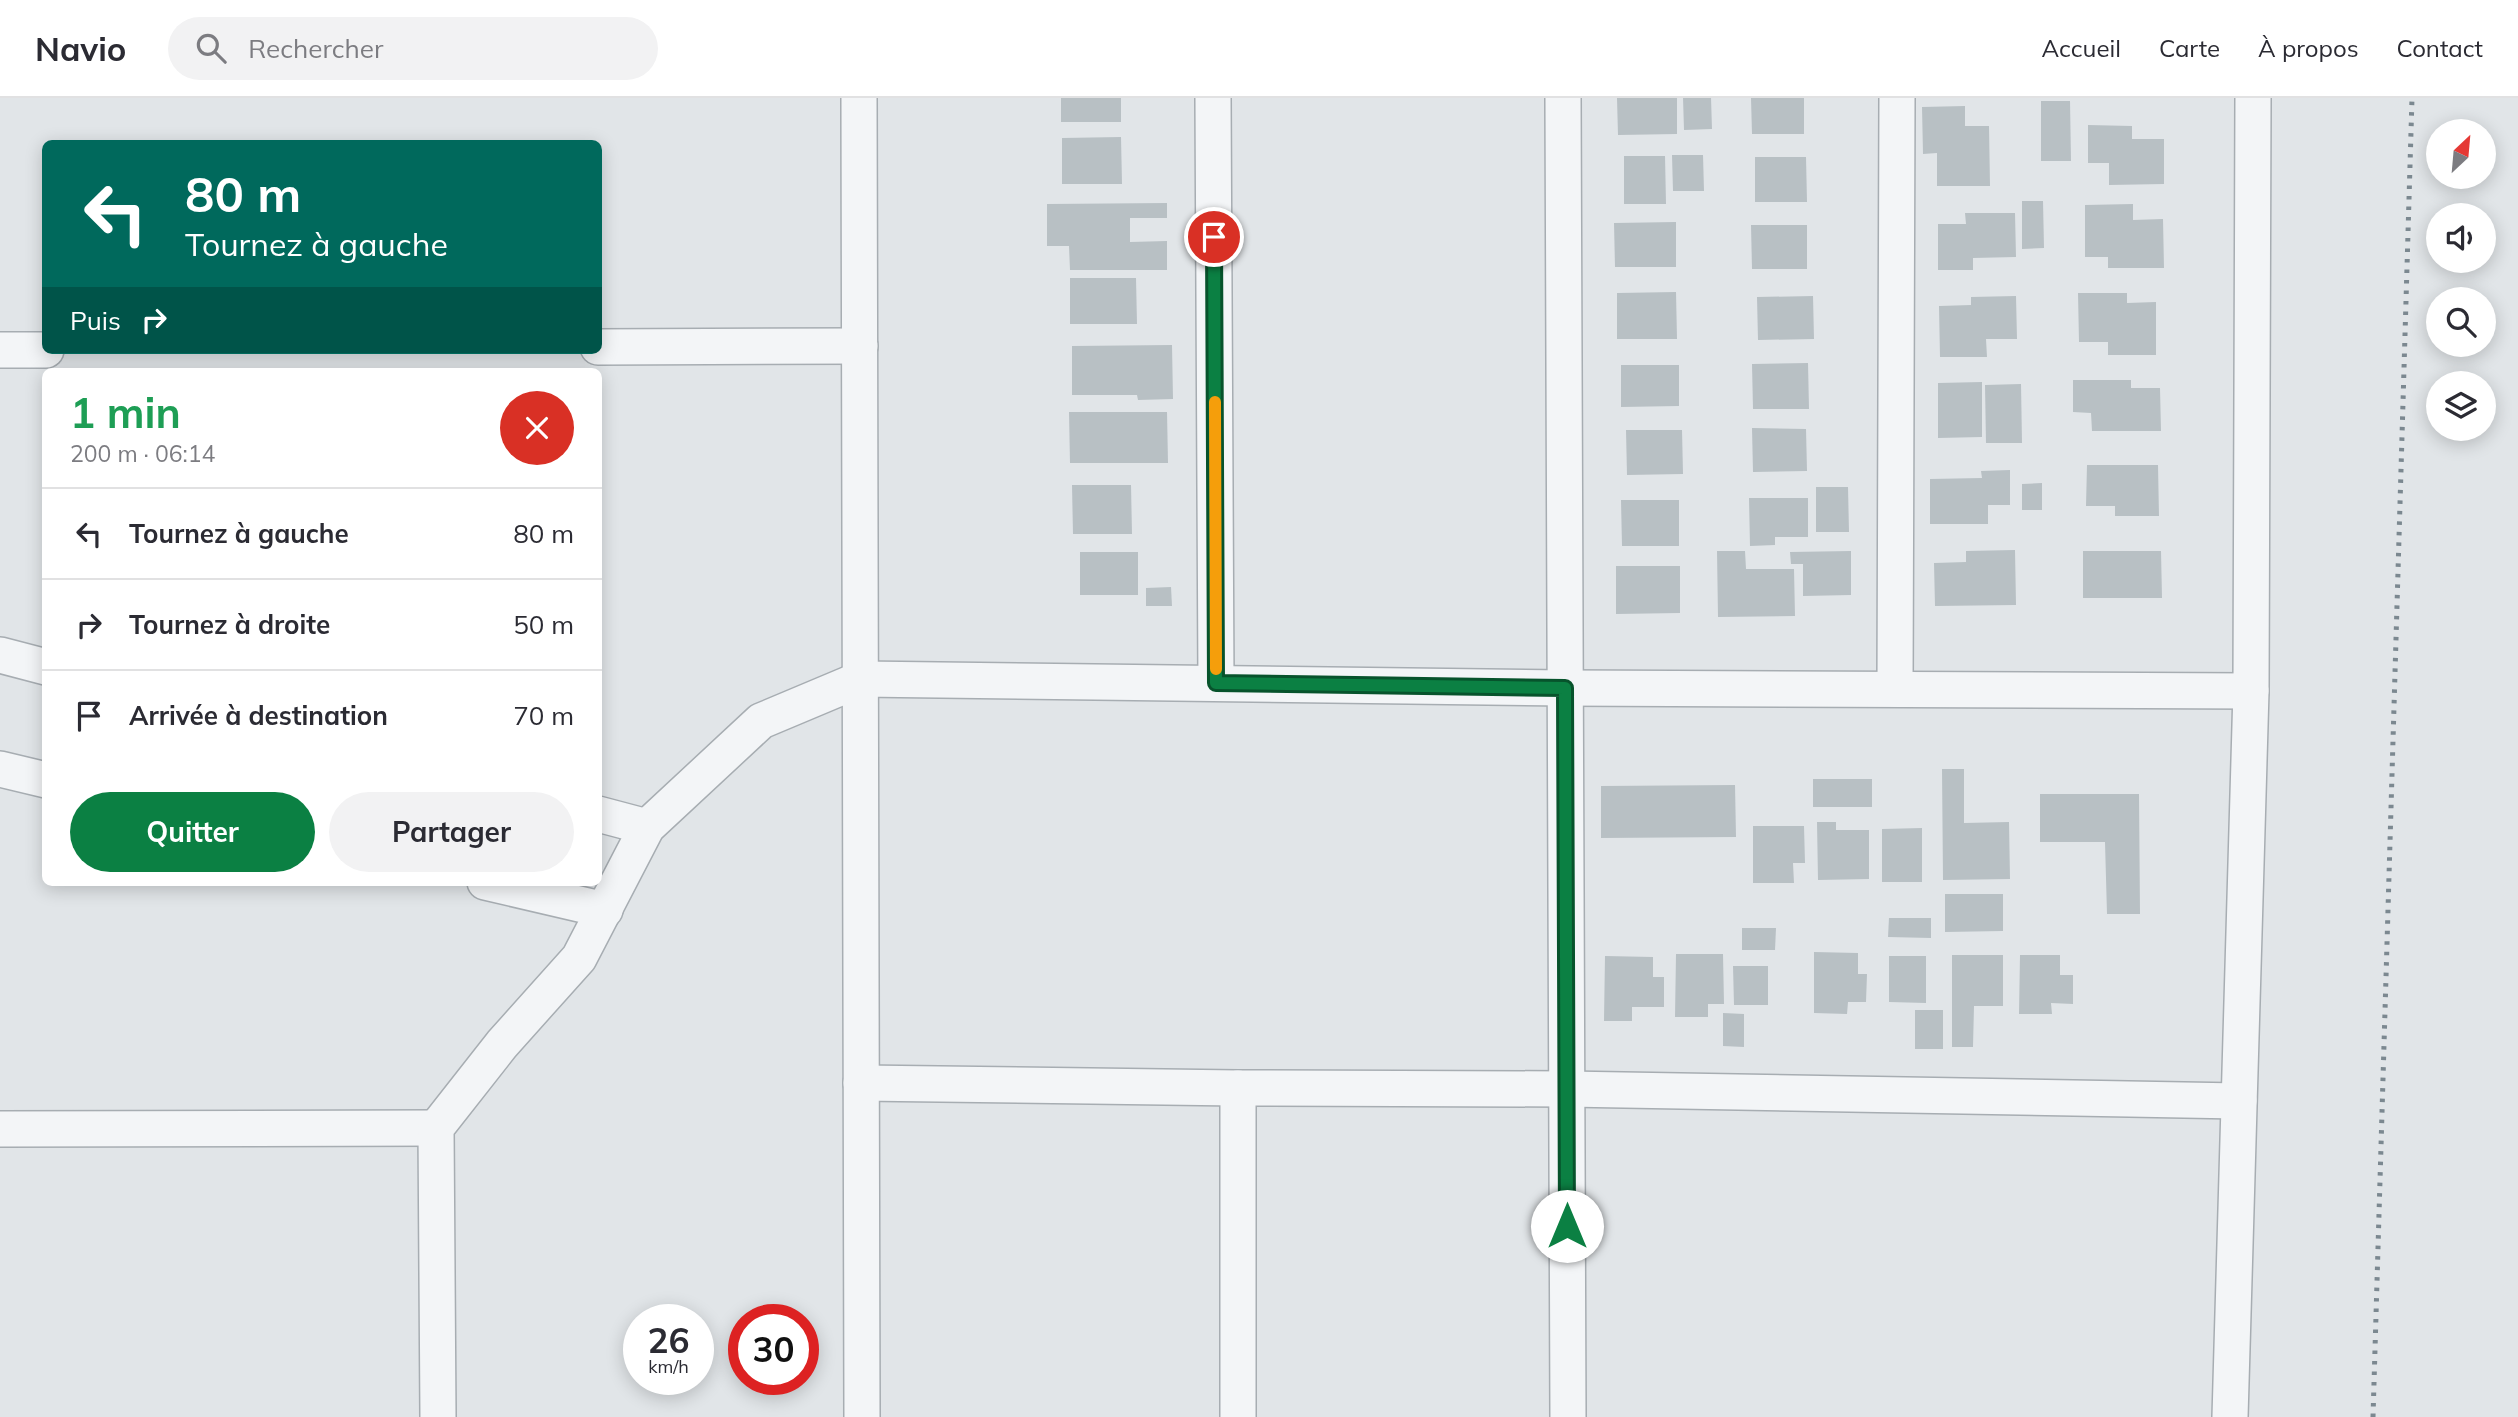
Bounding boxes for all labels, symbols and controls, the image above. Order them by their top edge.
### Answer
search box [168,17,658,80]
text: Navio [35,28,126,69]
icon: search [192,29,230,67]
text: Rechercher [248,32,383,65]
text: Accueil [2042,33,2121,63]
text: Carte [2159,33,2220,63]
text: À propos [2258,33,2359,63]
text: Contact [2397,33,2483,63]
north arrow [2426,119,2496,189]
map controls [2426,119,2496,441]
text: 80 m [185,163,301,224]
icon: left [70,168,161,259]
button: sound [2426,203,2496,273]
pin [1184,207,1244,267]
icon: arrive [1195,218,1233,256]
text: Tournez à gauche [185,224,448,264]
button: search [2426,287,2496,357]
icon: right [135,301,173,339]
text: Puis [70,304,121,337]
button: layers [2426,371,2496,441]
text: 1 min [70,386,181,439]
button: close [500,391,574,465]
text: 200 m · 06:14 [70,439,215,468]
icon: left [70,515,108,553]
text: Tournez à gauche [129,517,349,550]
text: 80 m [513,517,574,550]
icon: right [70,606,108,644]
text: Tournez à droite [129,608,330,641]
text: 50 m [513,608,574,641]
icon: arrive [70,697,108,735]
text: Arrivée à destination [129,699,388,732]
text: 70 m [513,699,574,732]
button: Quitter [70,792,315,872]
button: Partager [329,792,574,872]
position arrow [1530,1189,1604,1263]
speed limit sign: 30 [728,1304,819,1395]
text: 26 [647,1318,690,1362]
text: km/h [648,1355,689,1378]

